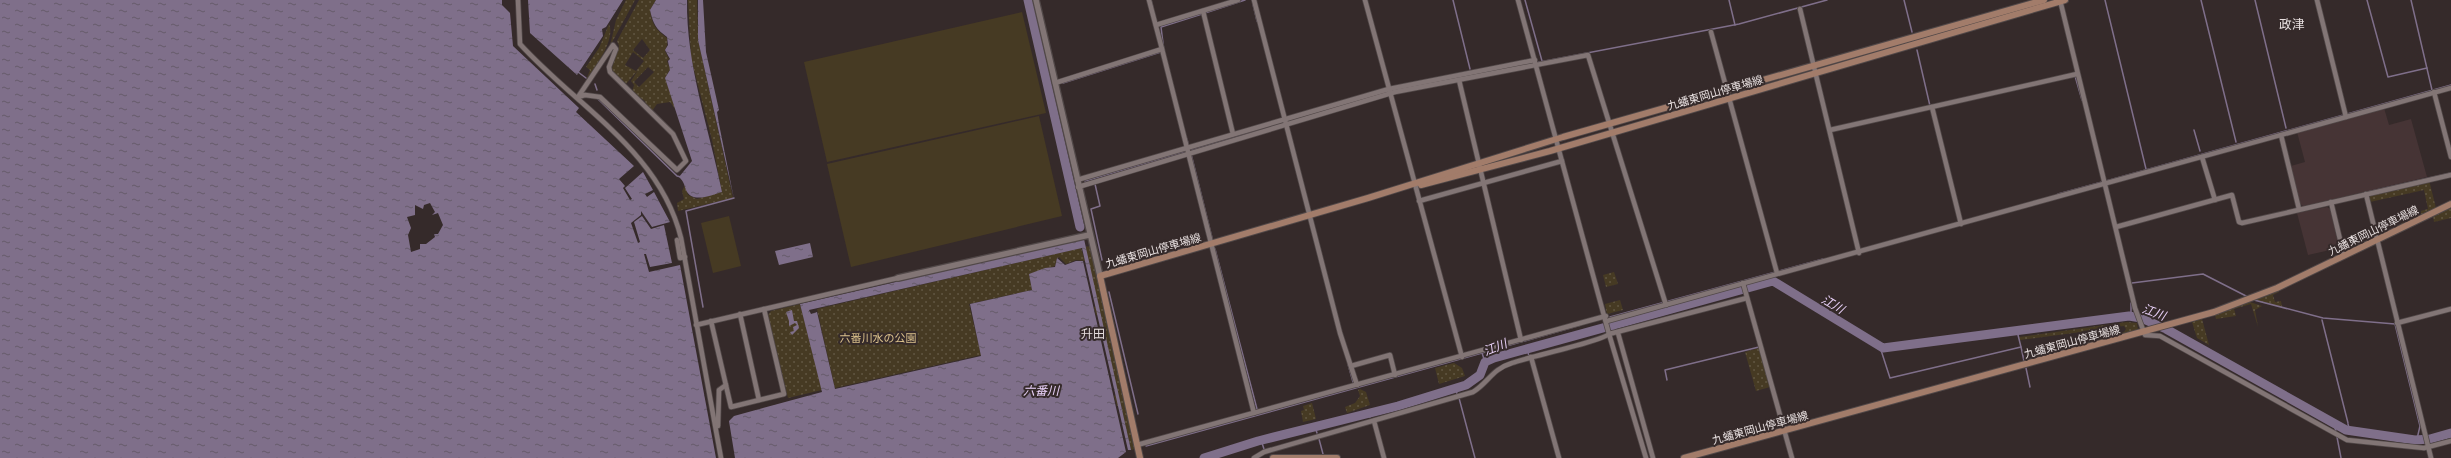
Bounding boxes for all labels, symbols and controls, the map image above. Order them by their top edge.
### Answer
district label: 政津 [2279,15,2305,33]
street label: 九蟠東岡山停車場線 [1665,71,1765,113]
street label: 九蟠東岡山停車場線 [2325,202,2421,258]
street label: 九蟠東岡山停車場線 [1103,229,1203,271]
water label: 江川 [1818,291,1849,318]
water label: 江川 [2140,300,2170,325]
street label: 九蟠東岡山停車場線 [2022,321,2122,361]
district label: 升田 [1081,325,1105,342]
park label: 六番川水の公園 [840,330,917,345]
water label: 江川 [1481,334,1511,359]
water label: 六番川 [1023,382,1061,399]
street label: 九蟠東岡山停車場線 [1710,407,1810,447]

